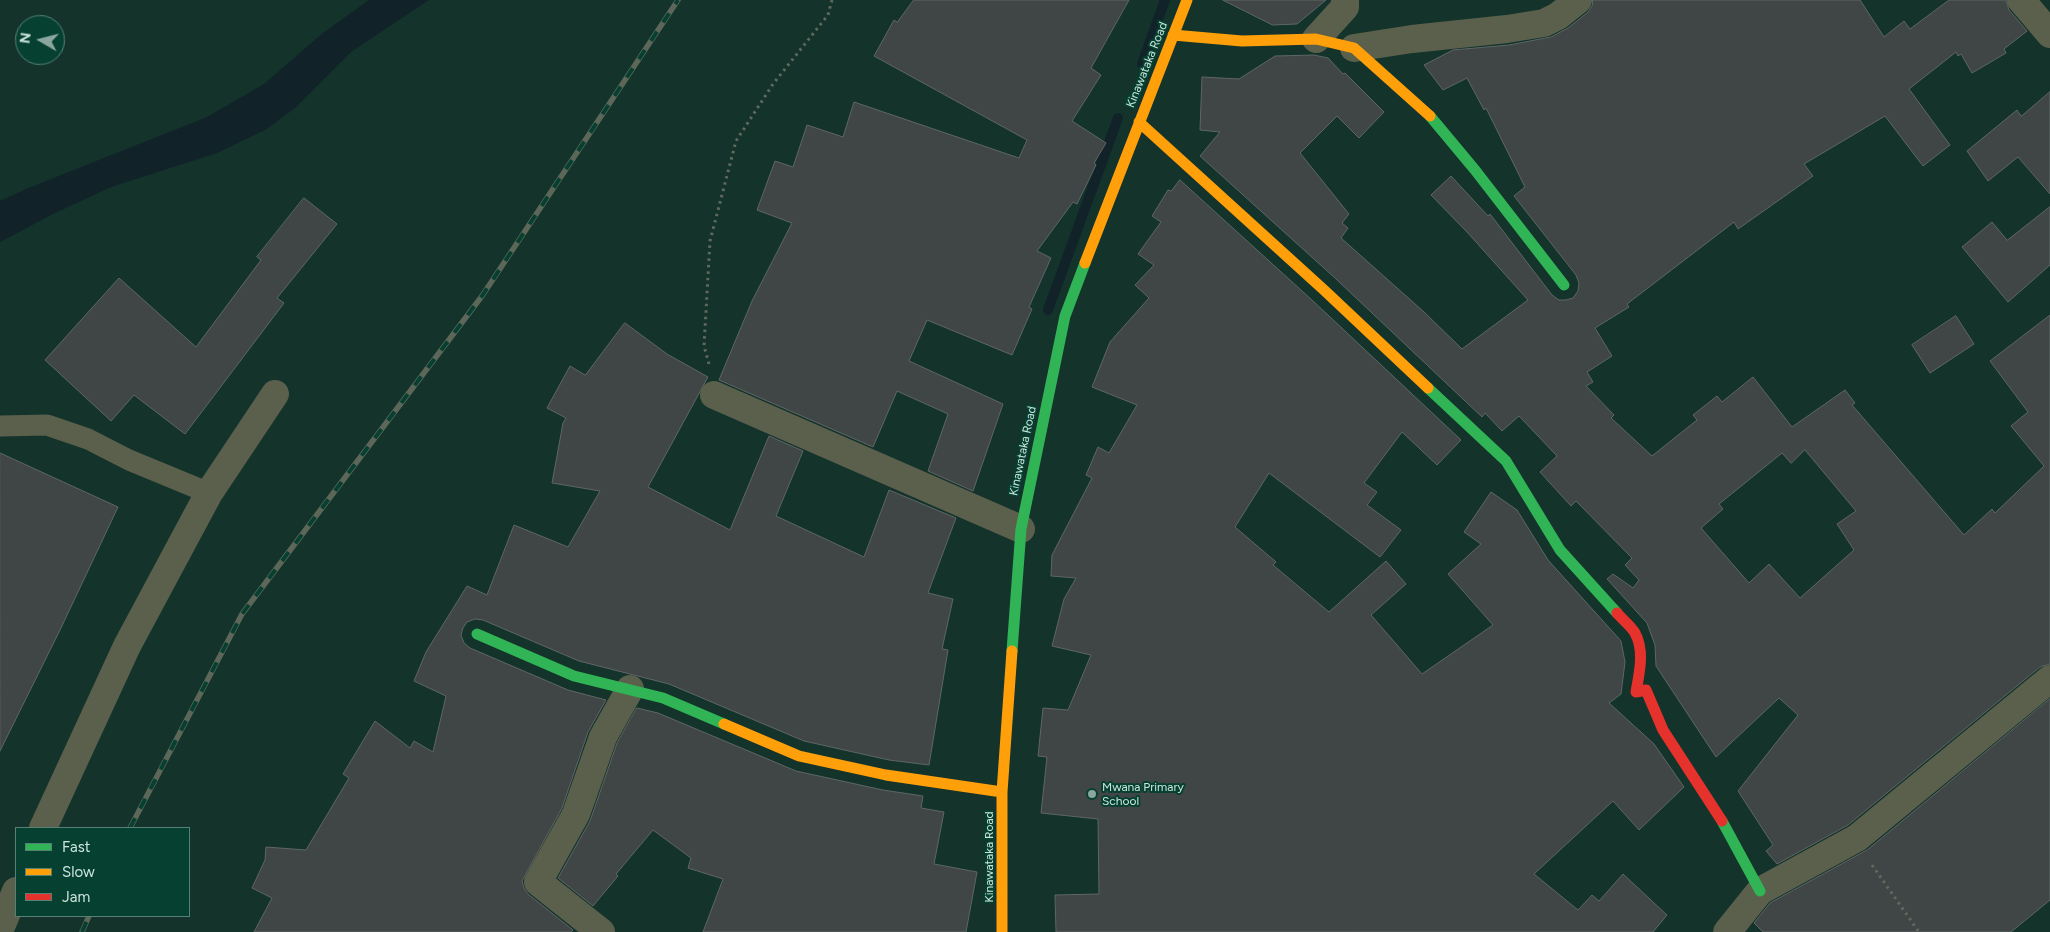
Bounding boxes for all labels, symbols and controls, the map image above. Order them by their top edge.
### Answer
north arrow [15,15,65,65]
street label: Kinawataka Road [1123,20,1171,110]
text: N [16,31,35,45]
street label: Kinawataka Road [1006,405,1040,497]
place label: Mwana Primary School [1102,780,1184,808]
marker: Mwana Primary School [1086,788,1098,800]
street label: Kinawataka Road [982,811,996,903]
legend [15,827,190,917]
text: Fast [62,838,90,856]
text: Slow [62,863,95,881]
text: Jam [62,888,90,906]

